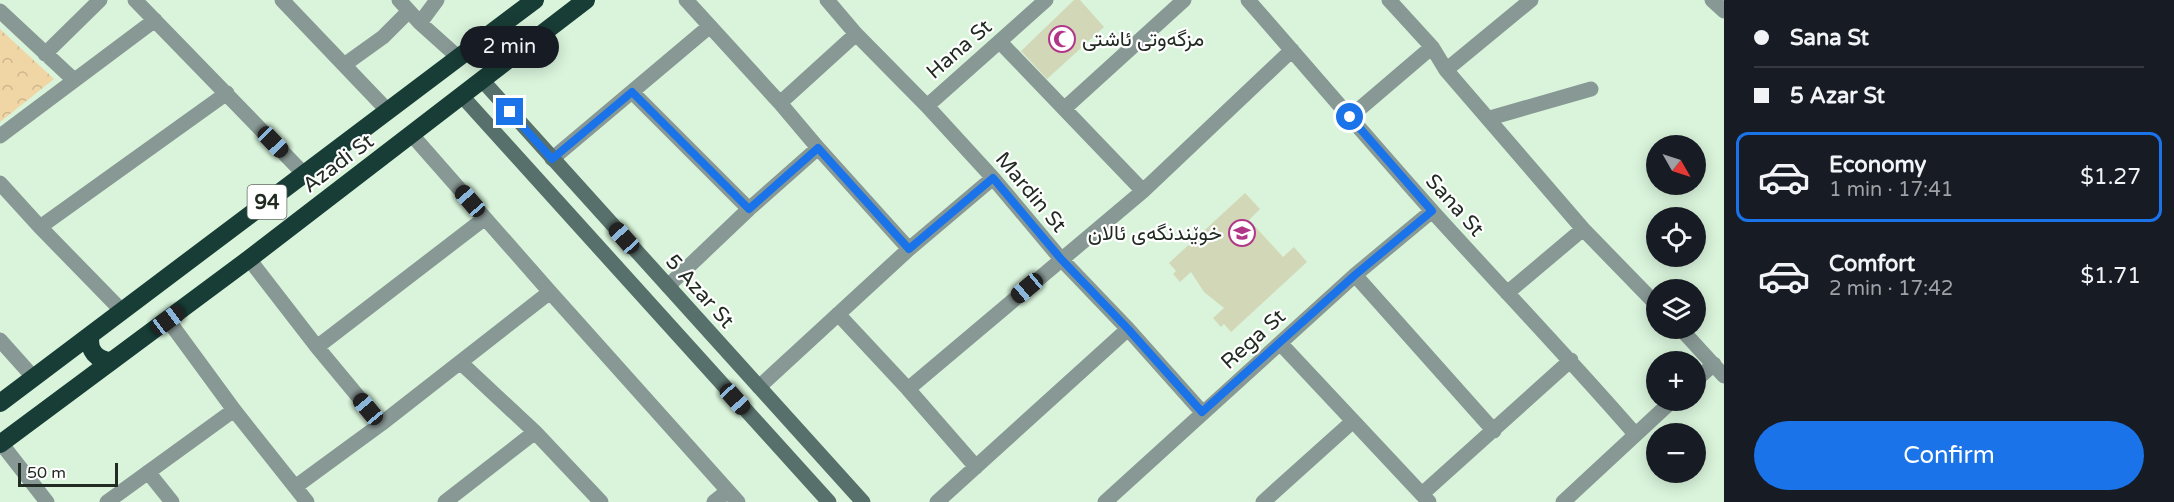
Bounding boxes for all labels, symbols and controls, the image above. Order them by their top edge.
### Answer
street label: Hana St [922,14,997,84]
mosque icon: مزگەوتی ئاشتی [1047,24,1077,54]
callout: 2 min [460,25,560,67]
text: Sana St [1790,25,1869,51]
place label: مزگەوتی ئاشتی [1082,27,1204,52]
text: 2 min [483,35,536,59]
text: 5 Azar St [1790,83,1885,109]
route end [496,98,523,125]
route start [1336,103,1363,130]
car [254,123,292,161]
street label: Azadi St [298,129,379,198]
north arrow [1646,135,1706,195]
map controls [1646,135,1706,483]
street label: Mardin St [990,147,1071,238]
icon: car [1757,150,1811,204]
text: Economy [1829,152,1926,178]
text: $1.27 [2080,164,2141,190]
street label: Sana St [1420,169,1489,242]
text: 1 min · 17:41 [1829,178,1953,202]
car [451,182,489,220]
road number: 94 [248,185,286,219]
button: locate [1646,207,1706,267]
school or university icon: خوێندنگەی ئالان [1227,218,1257,248]
car [605,219,643,257]
place label: خوێندنگەی ئالان [1088,221,1222,246]
street label: 5 Azar St [660,249,739,333]
icon: car [1757,249,1811,303]
text: Comfort [1829,251,1915,277]
text: $1.71 [2080,263,2141,289]
car [1007,270,1047,306]
text: 2 min · 17:42 [1829,277,1953,301]
button: layers [1646,279,1706,339]
car [148,302,188,338]
street label: Rega St [1216,304,1291,375]
button: + [1646,351,1706,411]
car [716,380,754,418]
car [350,389,386,429]
button: Confirm [1754,421,2144,490]
button: − [1646,423,1706,483]
scale bar [18,460,118,488]
text: 50 m [27,463,66,483]

